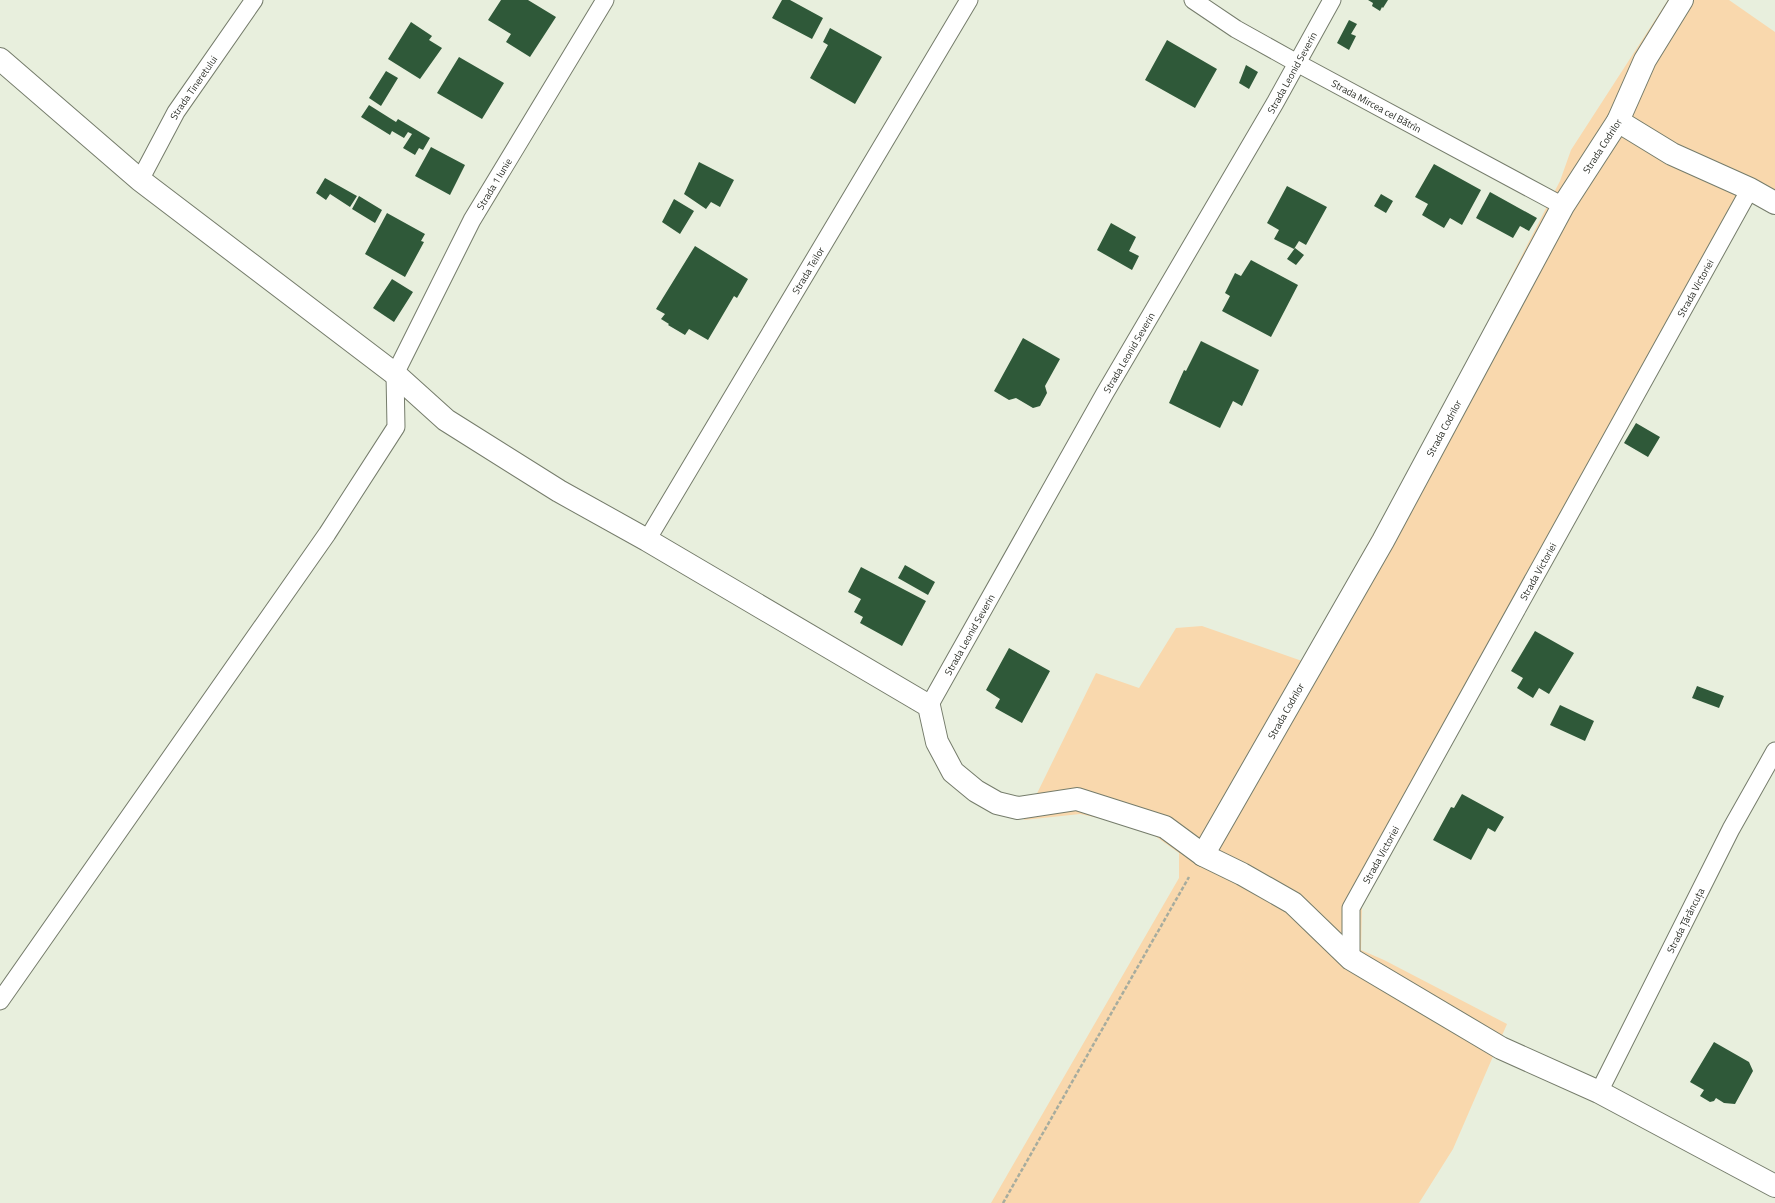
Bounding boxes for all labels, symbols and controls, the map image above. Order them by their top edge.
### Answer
street label: Strada Leonid Severin [1263,29,1321,116]
street label: Strada Tineretului [166,53,221,122]
street label: Strada Mircea cel Bătrîn [1329,76,1424,137]
street label: Strada Codrilor [1579,116,1626,176]
street label: Strada 1 Iunie [473,155,516,213]
street label: Strada Teilor [788,244,828,297]
street label: Strada Victoriei [1673,257,1718,320]
street label: Strada Leonid Severin [1100,310,1159,396]
street label: Strada Codrilor [1423,397,1466,460]
street label: Strada Victoriei [1516,540,1560,603]
street label: Strada Leonid Severin [941,591,999,678]
street label: Strada Codrilor [1264,680,1308,742]
street label: Strada Victoriei [1359,823,1403,887]
street label: Strada Țărăncuța [1663,885,1708,956]

